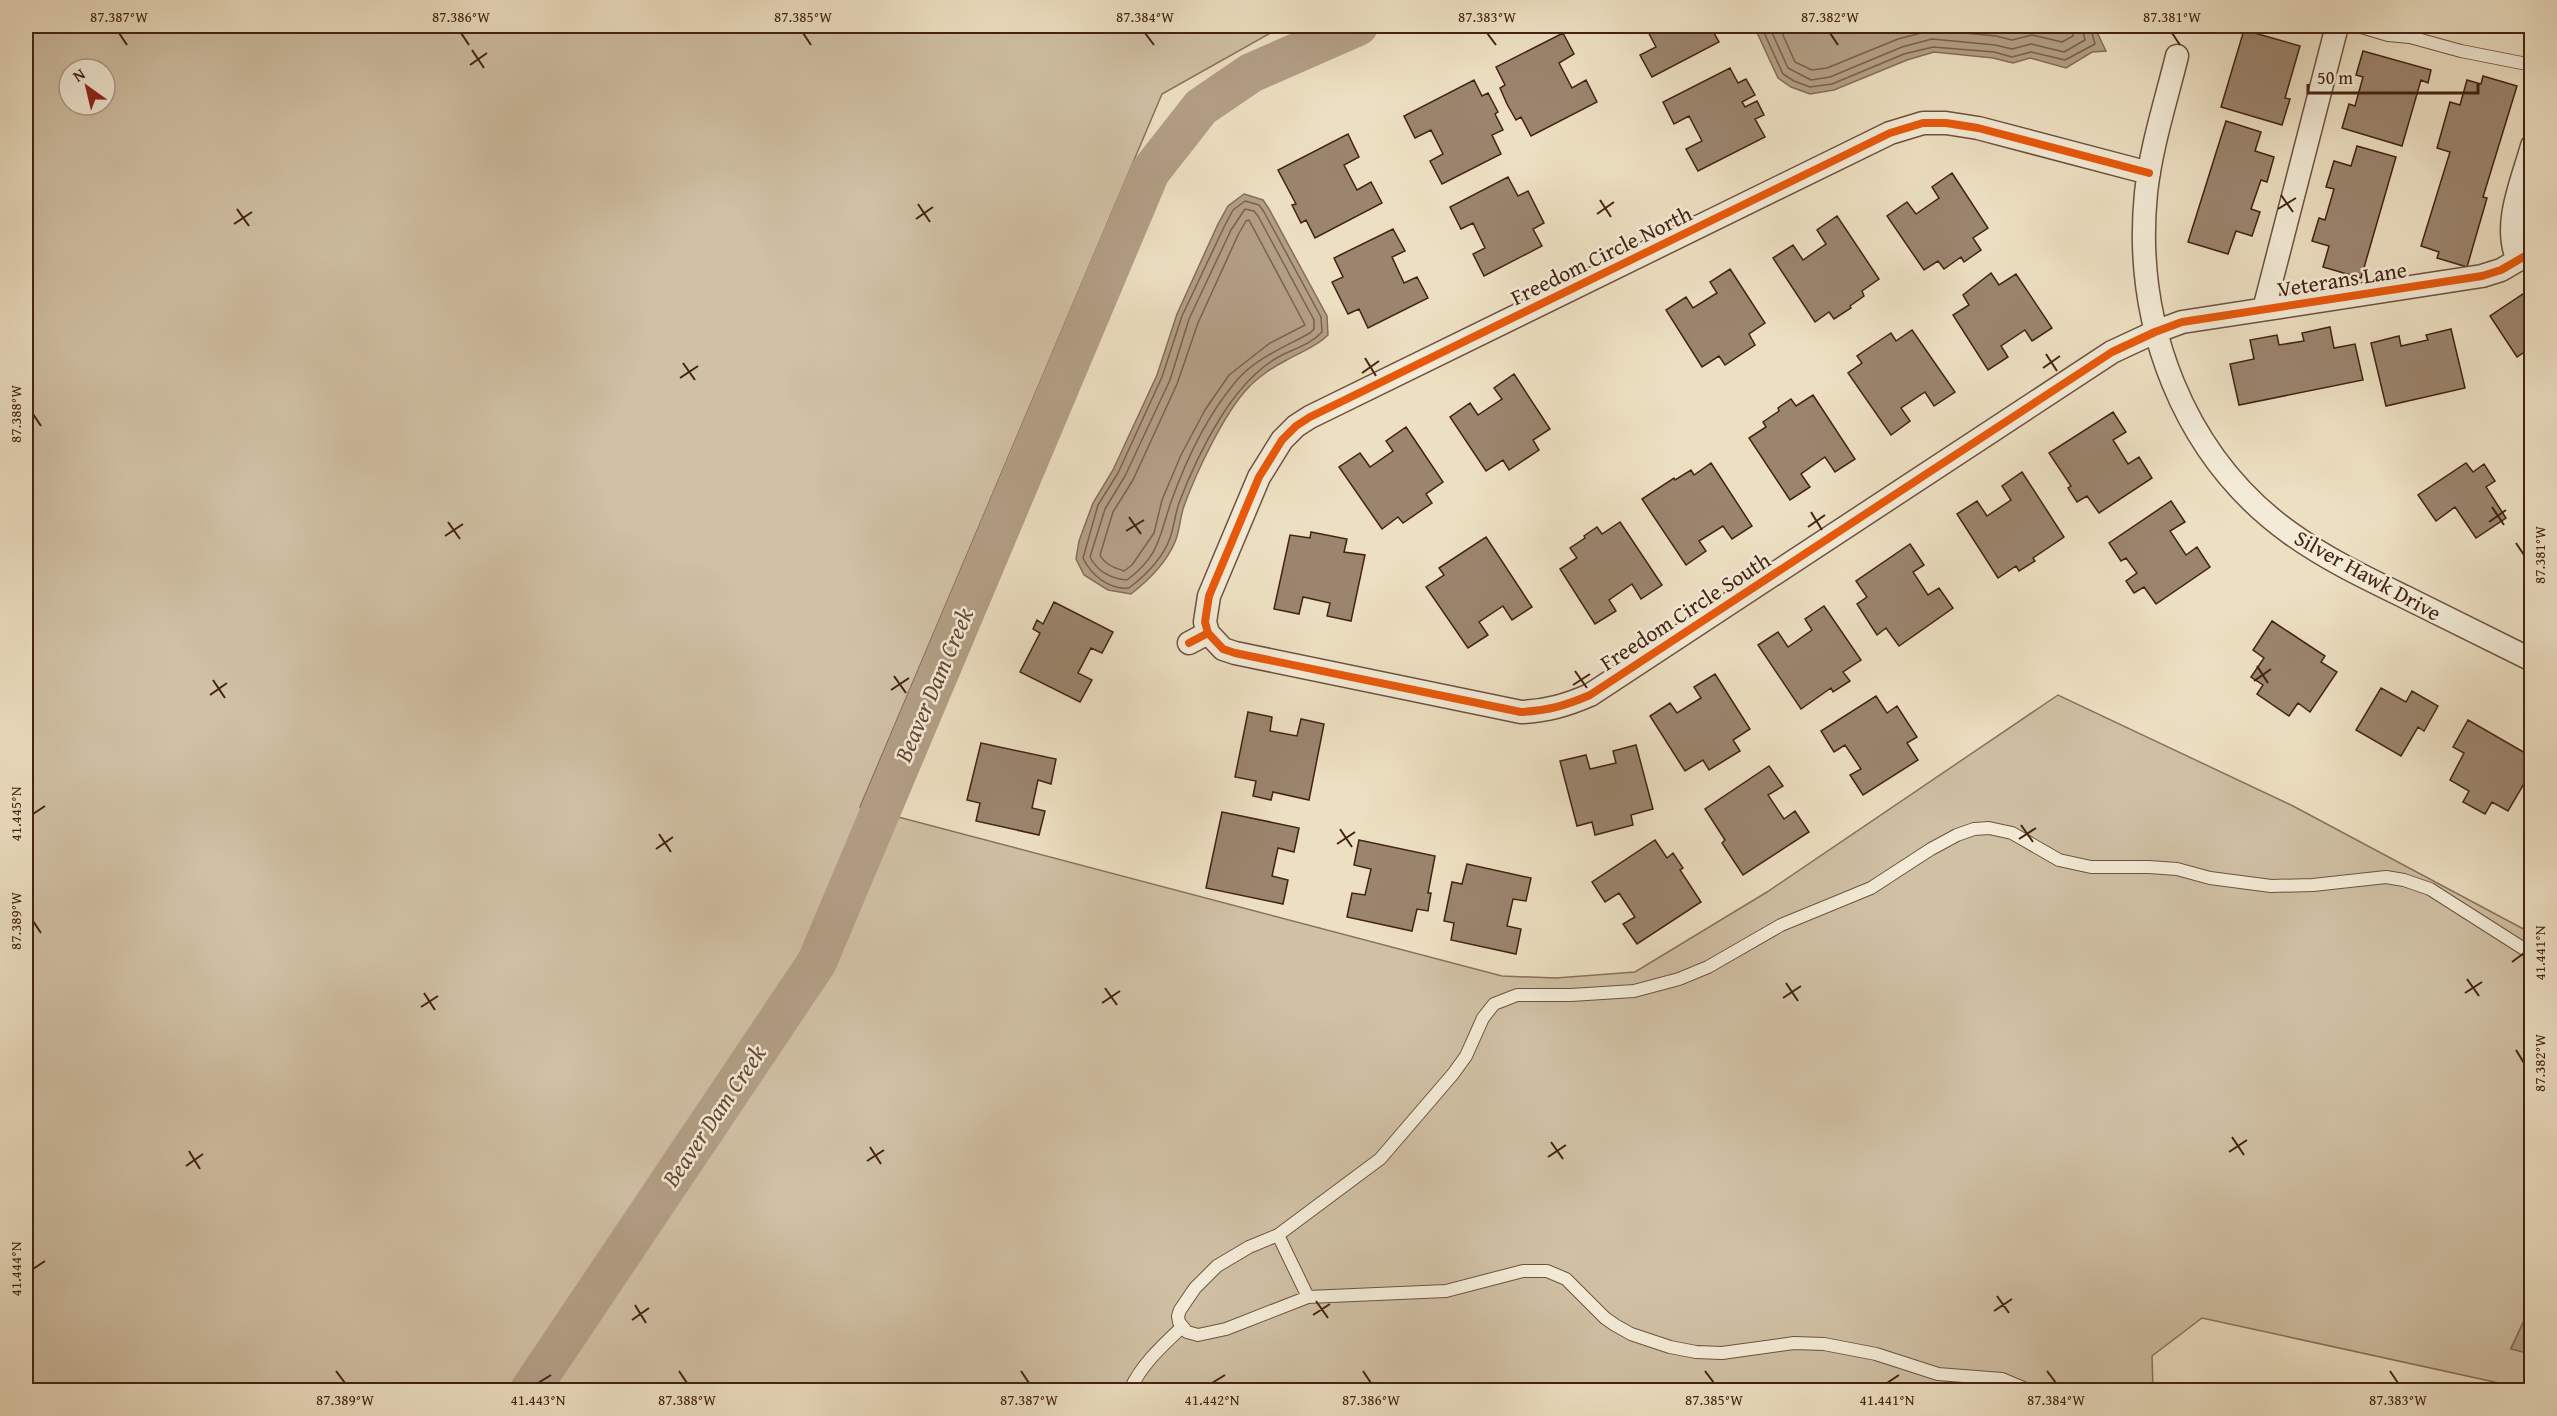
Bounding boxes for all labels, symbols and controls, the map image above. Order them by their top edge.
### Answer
text: 87.387°W [90,6,148,27]
text: 87.386°W [432,6,490,27]
text: 87.385°W [774,6,832,27]
text: 87.384°W [1116,6,1174,27]
text: 87.383°W [1458,6,1516,27]
text: 87.382°W [1801,6,1859,27]
text: 87.381°W [2143,6,2201,27]
north arrow [57,57,117,117]
scale bar [2308,57,2478,95]
text: N [67,61,90,88]
text: 50 m [2317,64,2353,91]
street label: Freedom Circle North [1505,197,1698,313]
street label: Veterans Lane [2275,253,2409,305]
text: 87.388°W [5,385,26,443]
street label: Silver Hawk Drive [2289,521,2447,629]
text: 87.381°W [2529,526,2550,584]
street label: Freedom Circle South [1593,543,1777,678]
water label: Beaver Dam Creek [885,602,982,768]
text: 41.445°N [5,786,26,841]
text: 87.389°W [5,892,26,950]
text: 41.441°N [2529,925,2550,980]
text: 87.382°W [2529,1034,2550,1092]
water label: Beaver Dam Creek [653,1038,774,1194]
text: 41.444°N [5,1241,26,1296]
text: 87.389°W [316,1389,374,1410]
text: 41.443°N [511,1389,566,1410]
text: 87.388°W [658,1389,716,1410]
text: 87.387°W [1000,1389,1058,1410]
text: 41.442°N [1185,1389,1240,1410]
text: 87.386°W [1342,1389,1400,1410]
text: 87.385°W [1685,1389,1743,1410]
text: 41.441°N [1860,1389,1915,1410]
text: 87.384°W [2027,1389,2085,1410]
text: 87.383°W [2369,1389,2427,1410]

